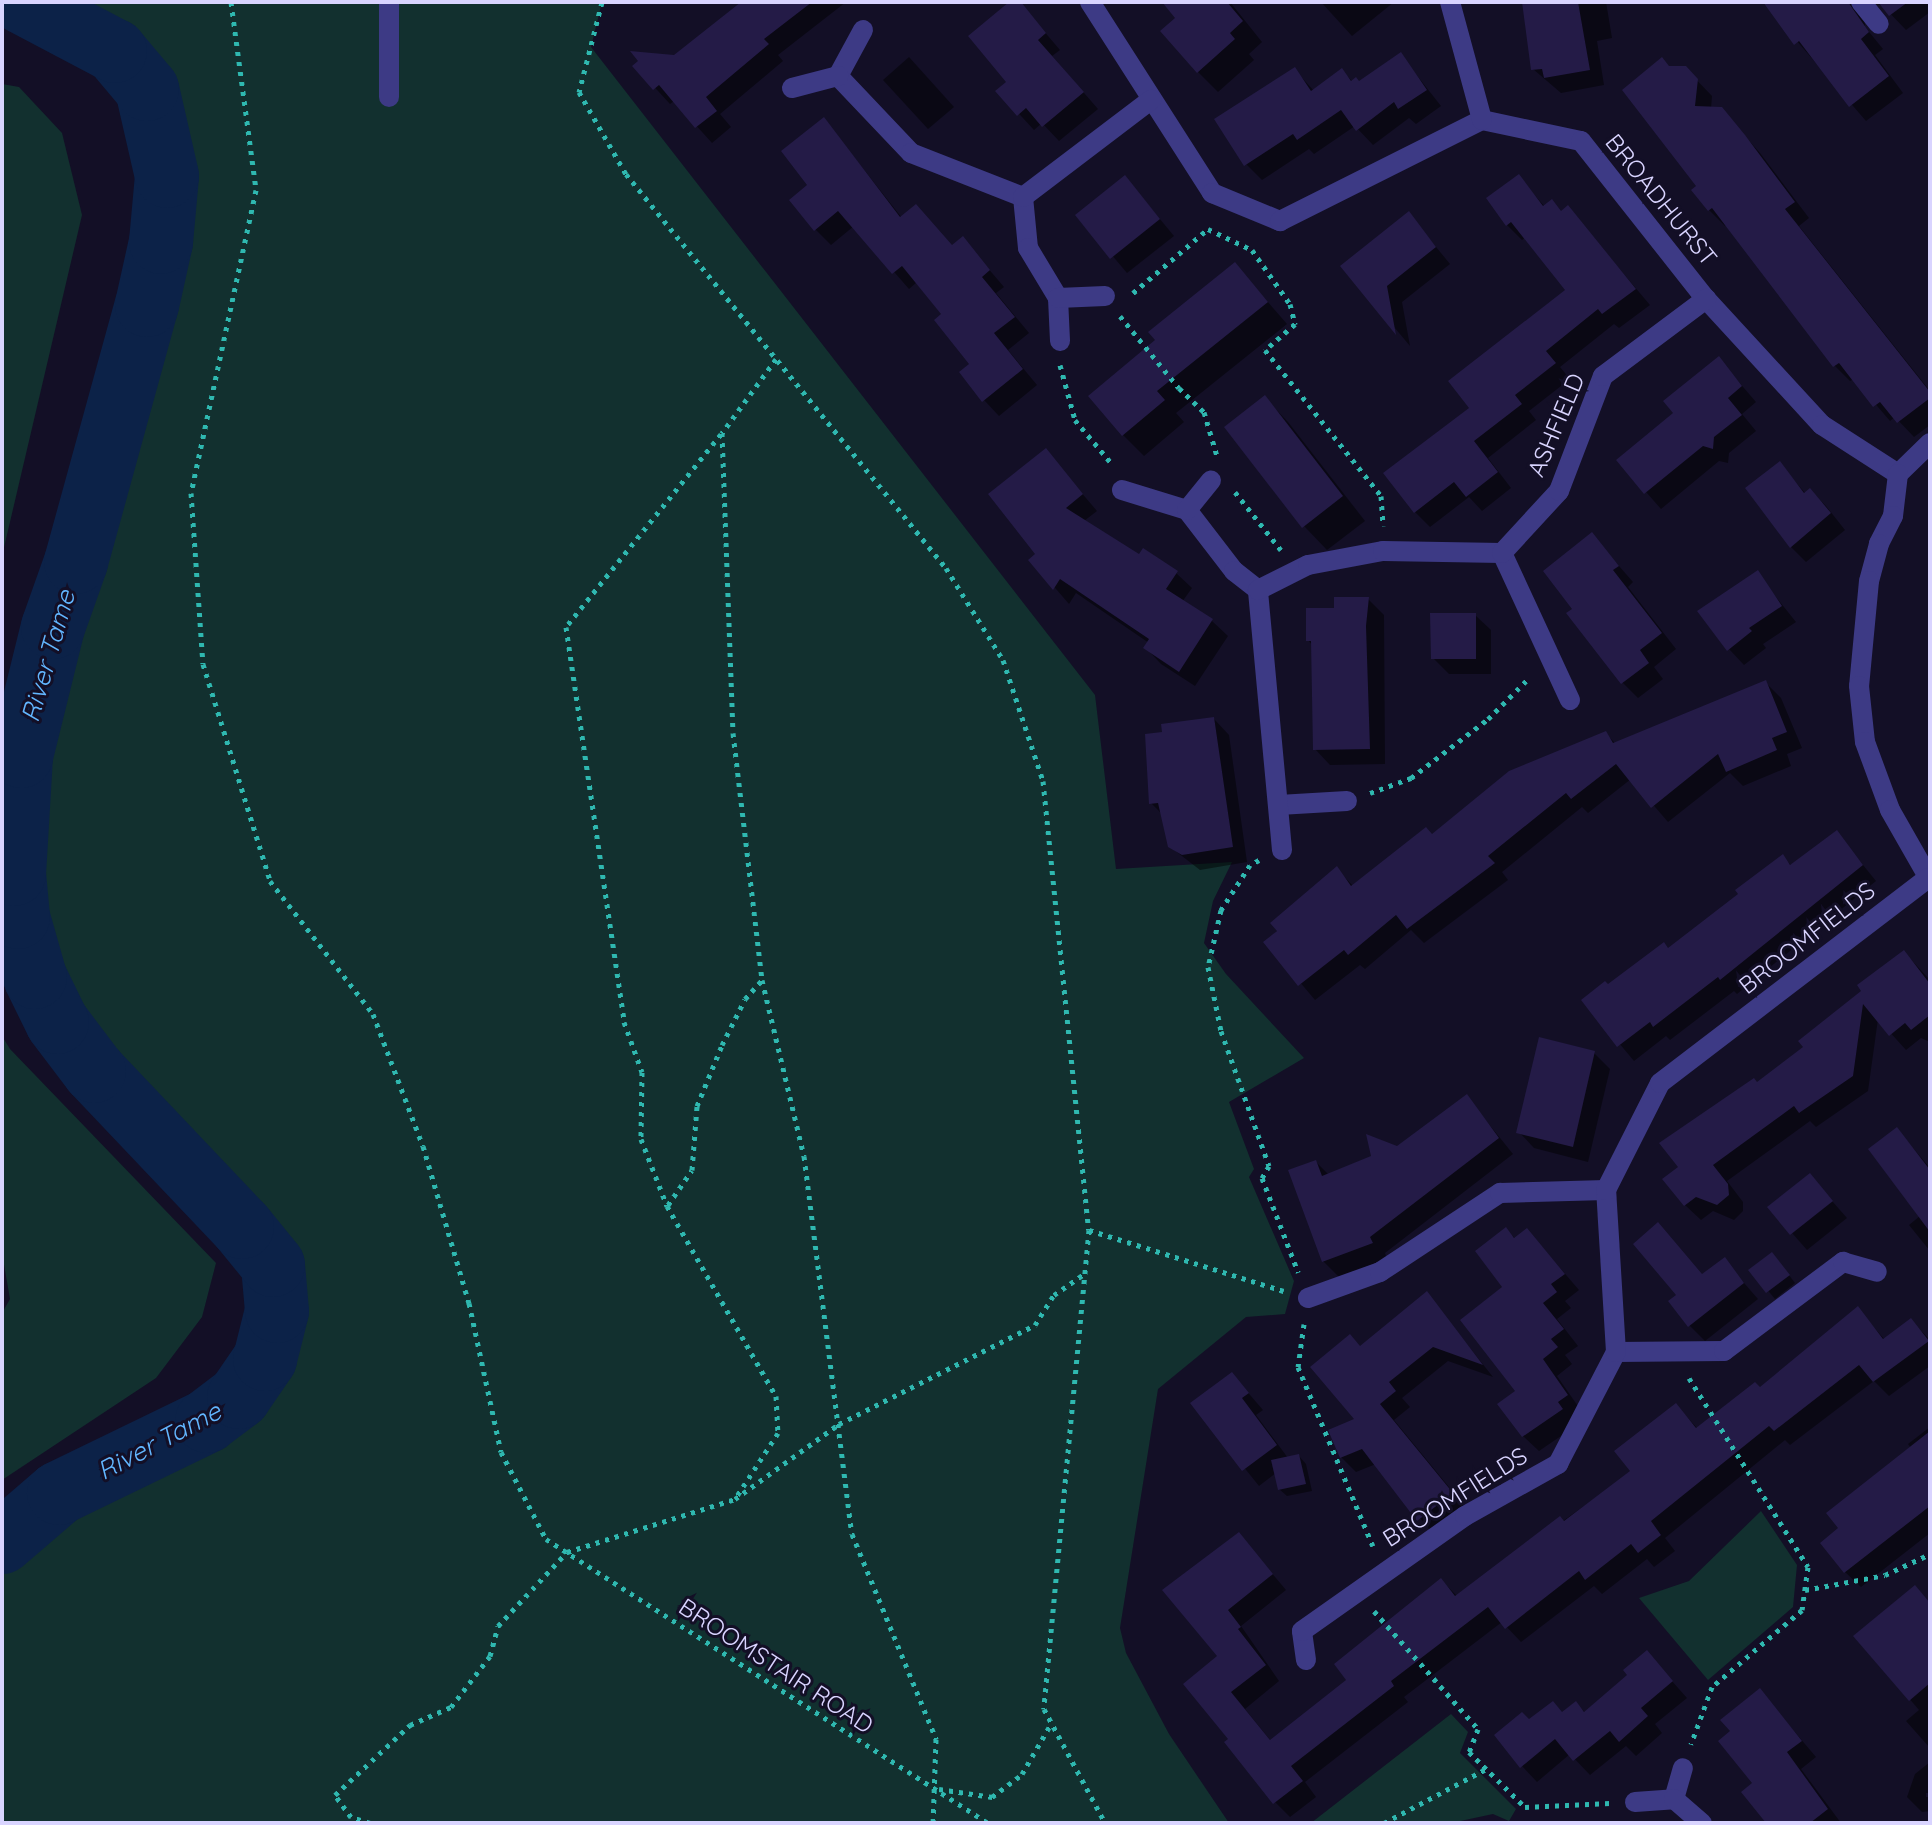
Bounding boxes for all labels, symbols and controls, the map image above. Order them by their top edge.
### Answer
street label: BROADHURST [1599,128,1723,272]
street label: ASHFIELD [1521,369,1591,481]
water label: River Tame [14,586,82,726]
street label: BROOMFIELDS [1733,876,1881,1000]
water label: River Tame [92,1395,226,1487]
street label: BROOMFIELDS [1377,1441,1533,1553]
street label: BROOMSTAIR ROAD [673,1592,879,1740]

